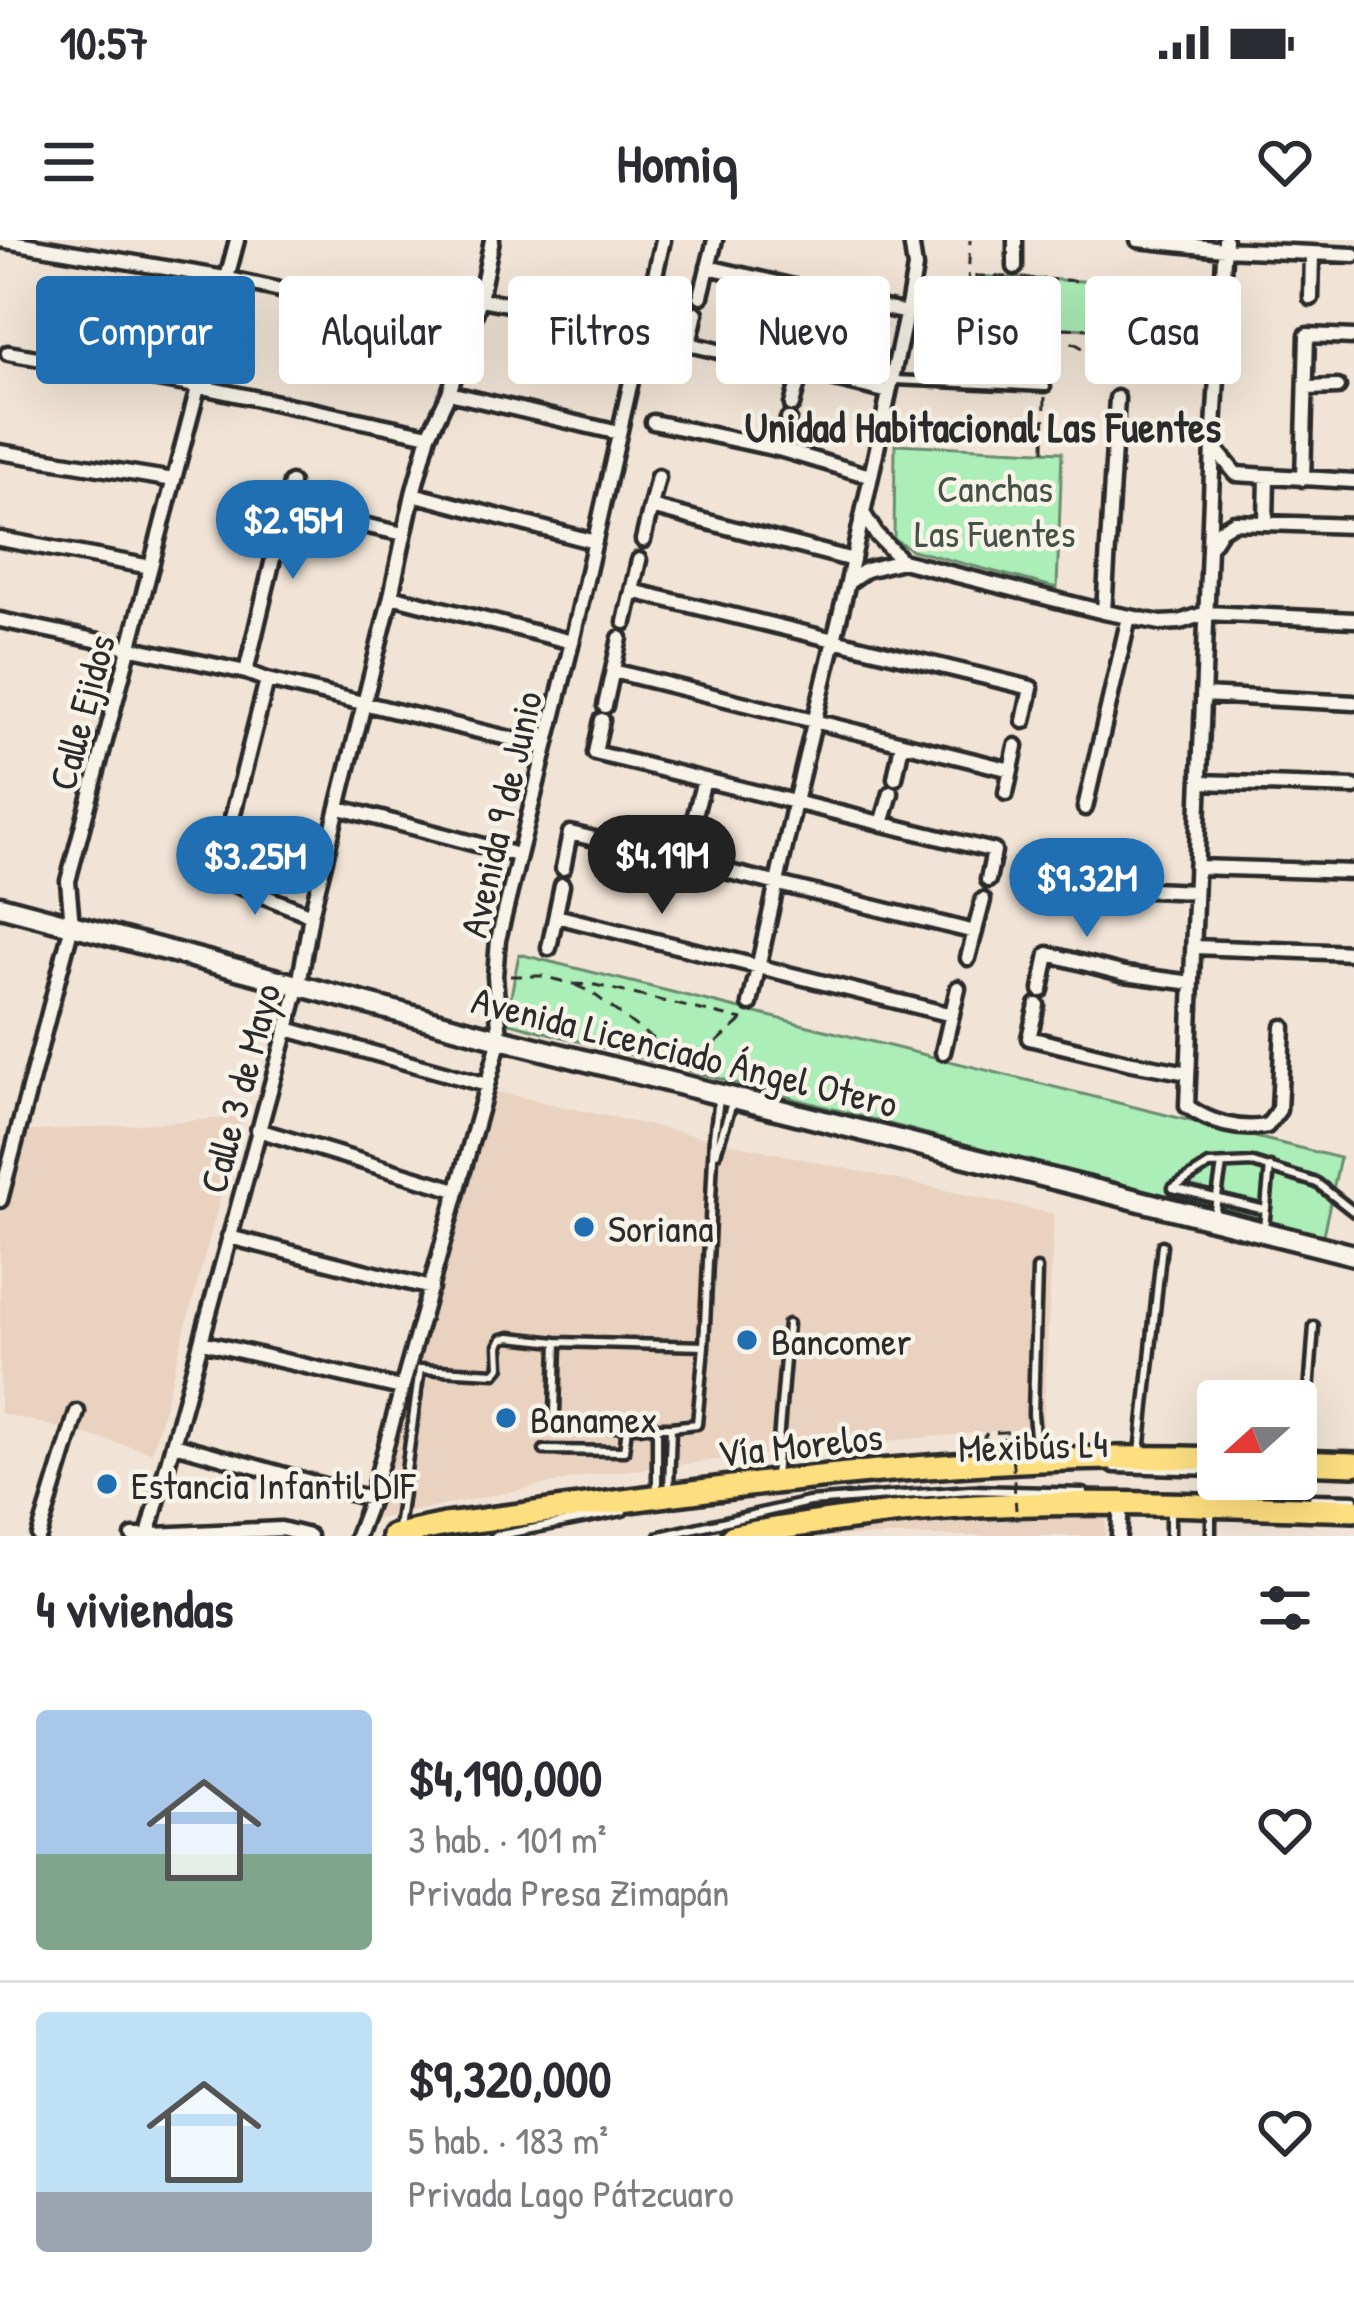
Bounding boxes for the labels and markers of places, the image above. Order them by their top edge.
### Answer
pin: $2.95M [195,480,391,582]
pin: $4.19M [564,815,760,917]
pin: $3.25M [157,816,353,918]
pin: $9.32M [989,838,1185,940]
place label: Soriana [608,1201,714,1254]
marker: Soriana [571,1214,597,1240]
place label: Bancomer [771,1314,912,1367]
marker: Bancomer [734,1327,760,1353]
place label: Banamex [530,1392,658,1445]
marker: Banamex [493,1405,519,1431]
place label: Estancia Infantil DIF [131,1458,417,1511]
marker: Estancia Infantil DIF [94,1471,120,1497]

